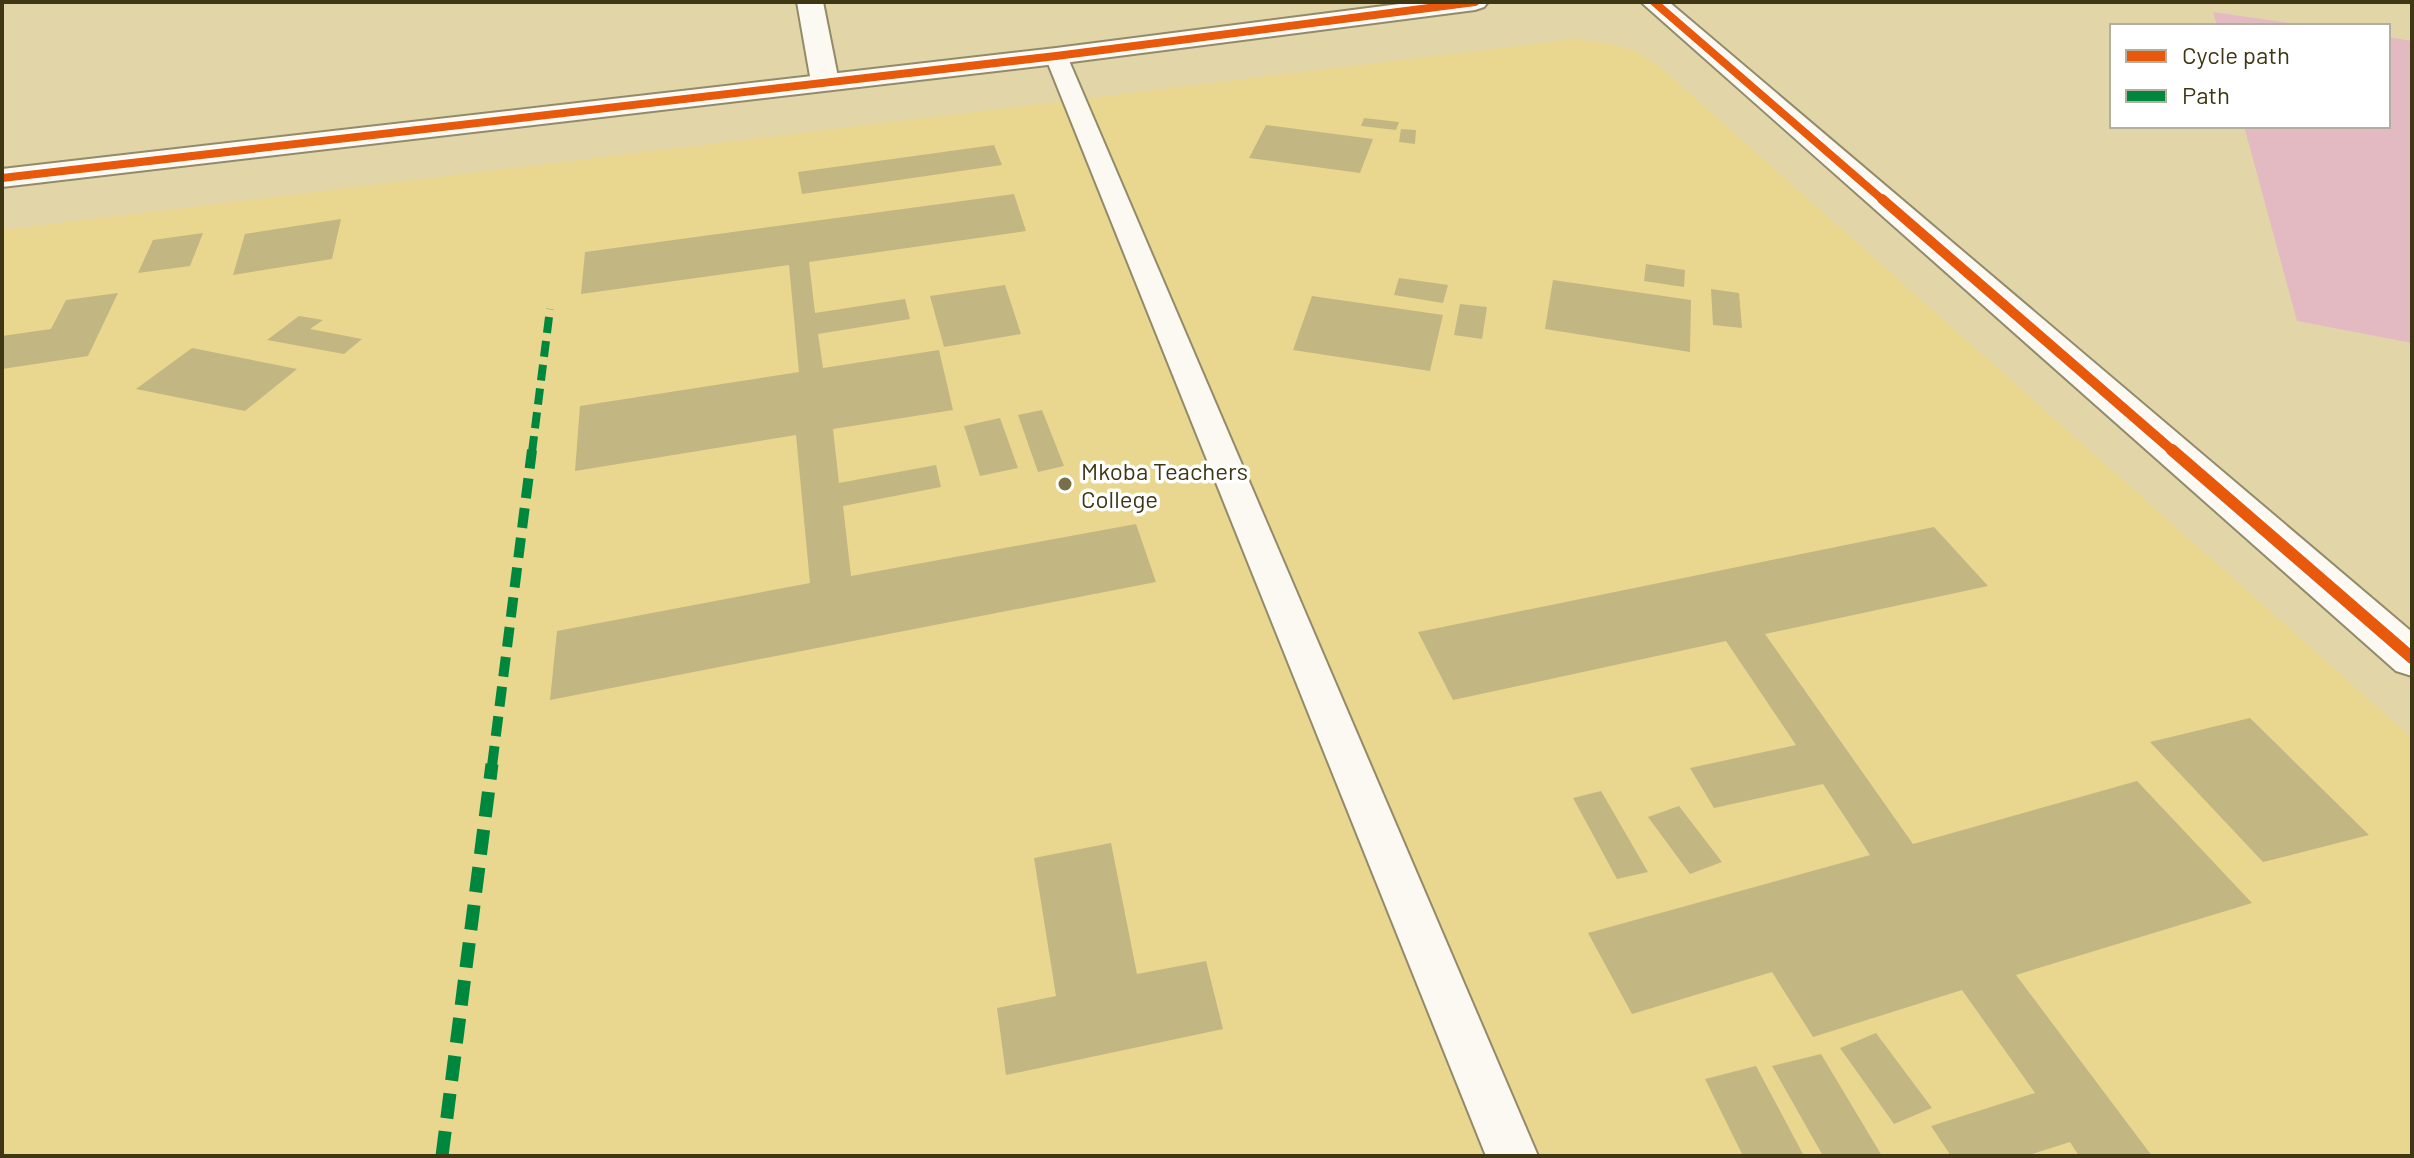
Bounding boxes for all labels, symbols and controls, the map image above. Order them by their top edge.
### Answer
legend [2110,24,2390,128]
text: Cycle path [2182,40,2290,69]
text: Path [2182,80,2230,109]
place label: Mkoba Teachers College [1081,456,1248,513]
marker: Mkoba Teachers College [1056,475,1074,493]

